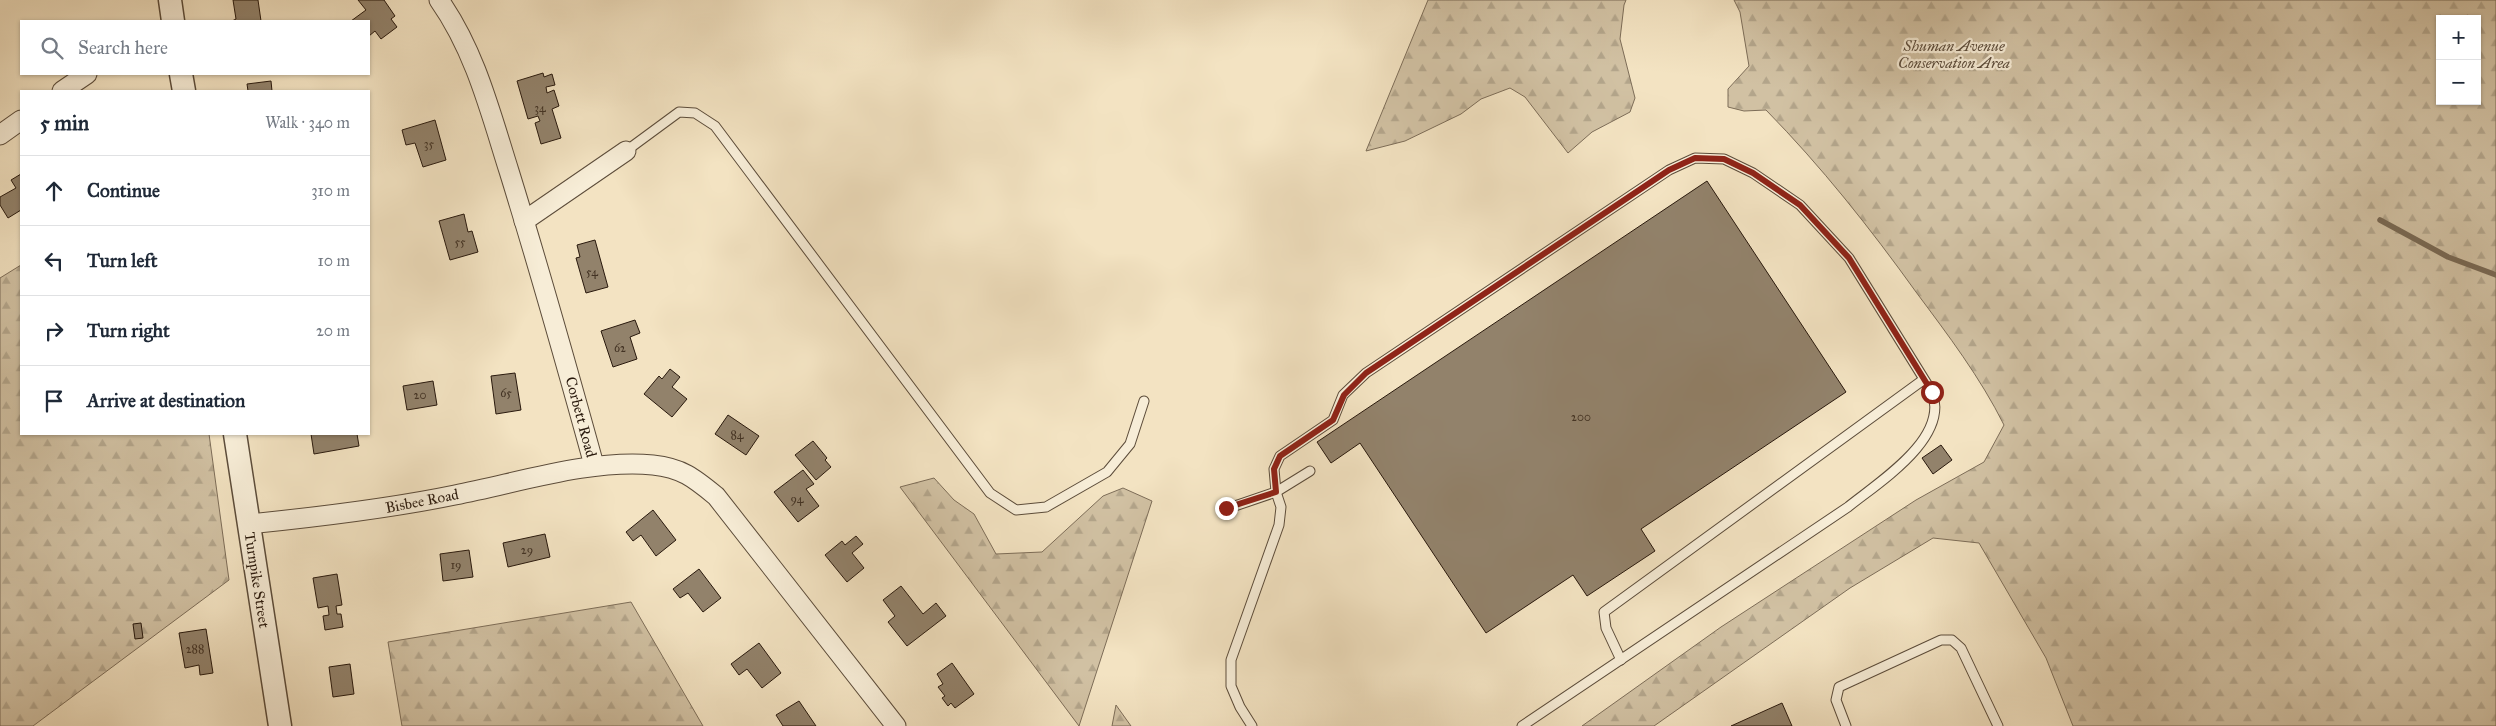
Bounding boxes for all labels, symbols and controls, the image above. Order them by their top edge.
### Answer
map controls [2436,15,2481,105]
button: + [2436,15,2481,60]
search box [20,20,370,75]
icon: search [38,34,66,62]
text: Search here [78,36,168,59]
park label: Shuman Avenue Conservation Area [1898,37,2010,72]
button: − [2436,60,2481,105]
house number: 34 [534,101,546,115]
text: 5 min [40,110,89,136]
text: Walk · 340 m [265,113,350,132]
house number: 35 [424,137,435,151]
icon: ahead [40,177,68,205]
text: Continue [87,179,160,202]
text: 310 m [311,181,350,200]
house number: 55 [454,235,466,249]
icon: left [40,247,68,275]
text: Turn left [87,249,157,272]
text: 10 m [318,251,350,270]
house number: 54 [586,265,598,279]
icon: right [40,317,68,345]
text: Turn right [87,319,170,342]
text: 20 m [316,321,350,340]
house number: 62 [614,341,626,355]
street label: Corbett Road [562,375,601,460]
route start [1921,381,1944,404]
house number: 65 [500,386,512,400]
icon: arrive [40,387,68,415]
house number: 20 [414,388,426,402]
text: Arrive at destination [87,389,245,412]
house number: 200 [1571,410,1591,424]
house number: 84 [730,428,744,442]
street label: Bisbee Road [384,485,461,517]
house number: 94 [790,492,804,506]
route end [1215,497,1238,520]
street label: Turnpike Street [241,531,274,630]
house number: 29 [521,543,533,557]
house number: 19 [450,558,462,572]
house number: 288 [186,642,204,656]

